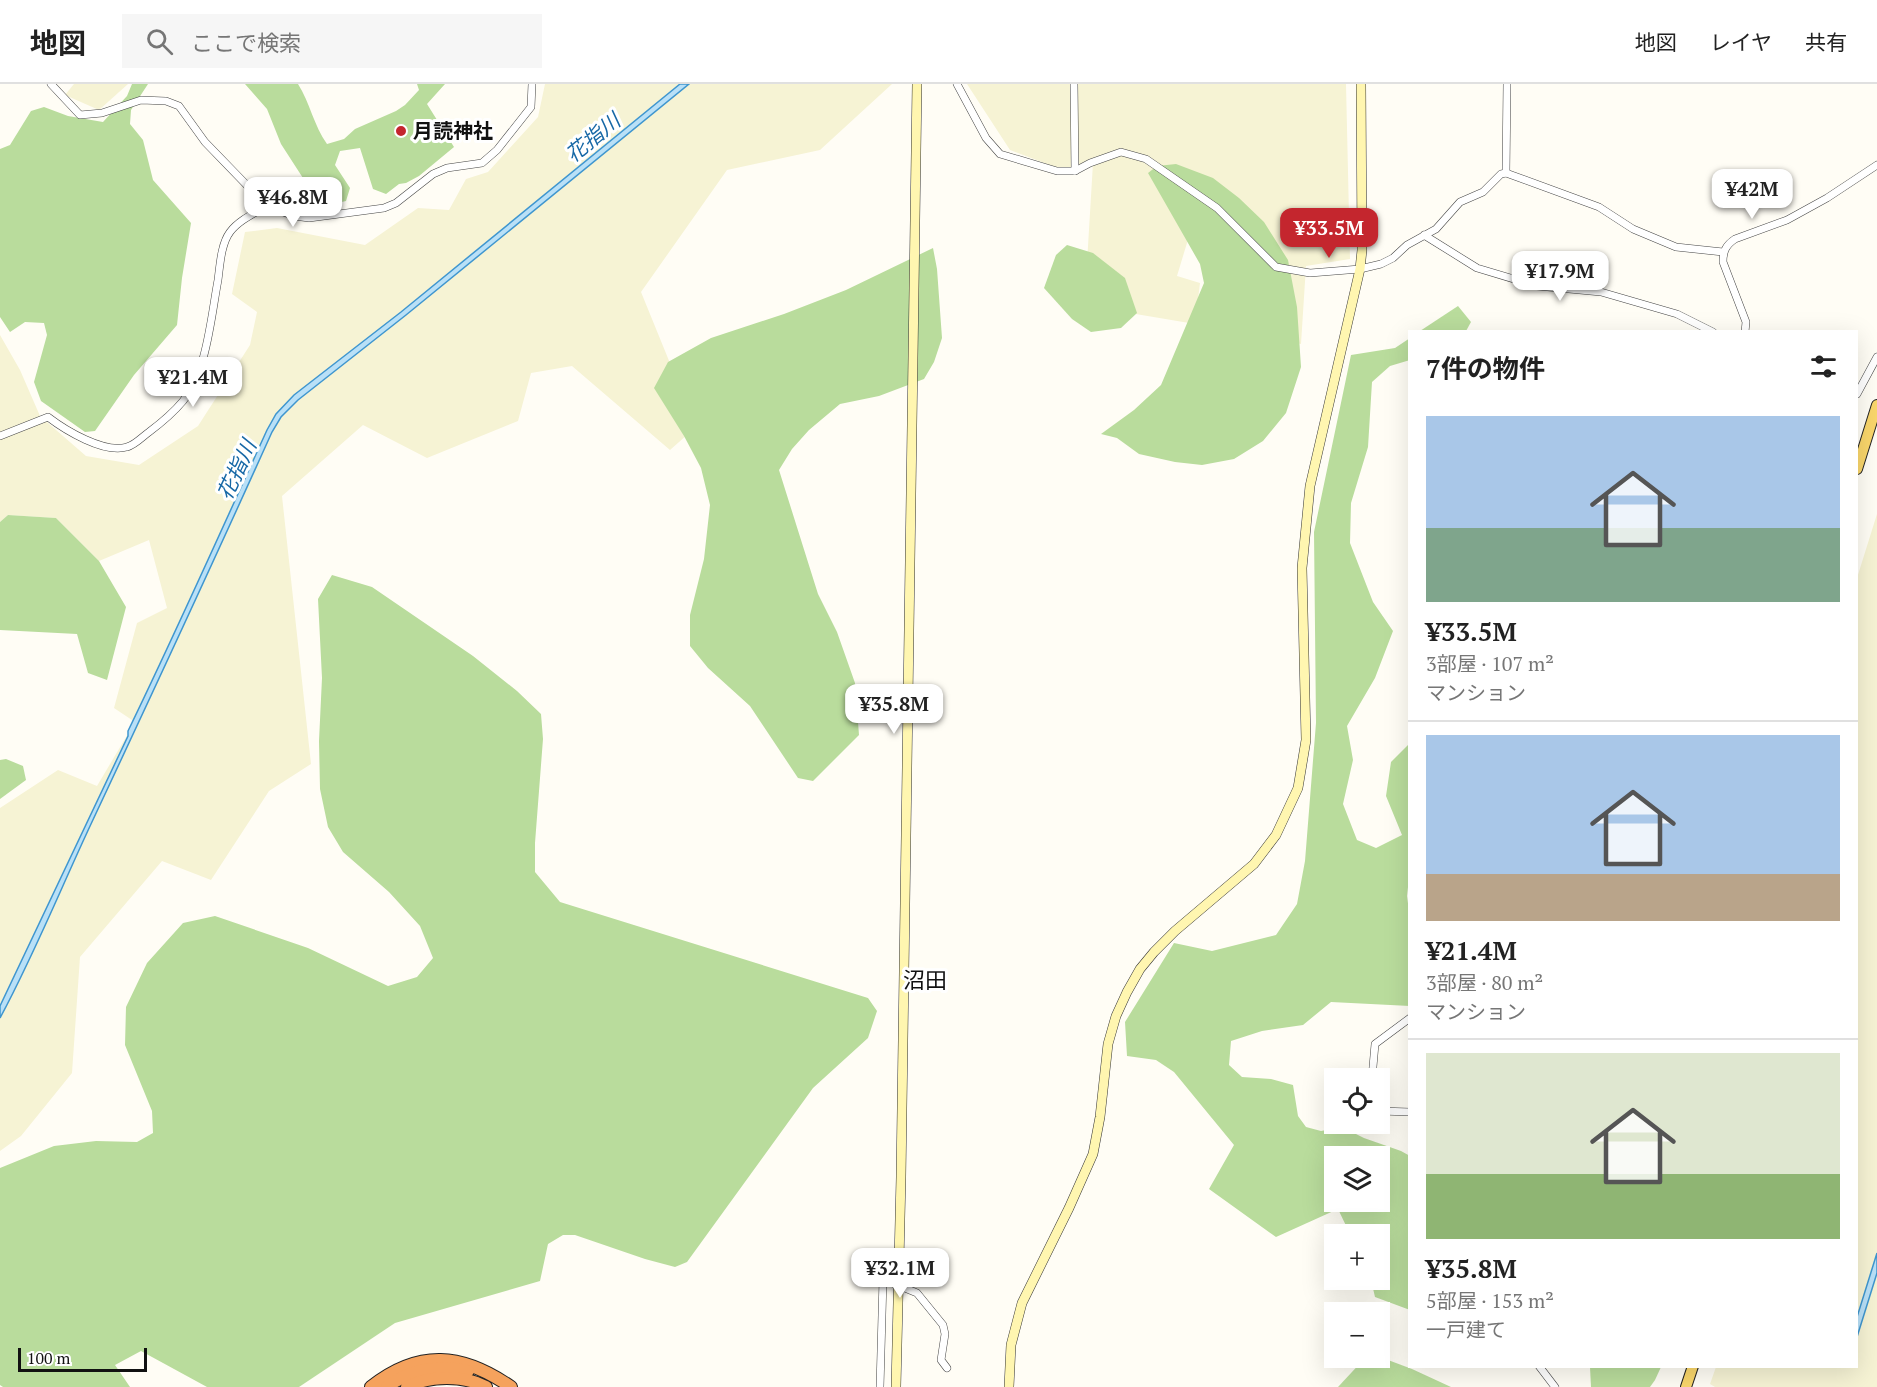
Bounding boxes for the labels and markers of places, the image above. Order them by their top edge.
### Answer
place label: 月読神社 [413,117,493,144]
marker: 月読神社 [394,124,408,138]
pin: ¥42M [1716,169,1788,220]
pin: ¥46.8M [244,177,342,228]
pin: ¥33.5M [1280,208,1378,259]
pin: ¥17.9M [1511,251,1609,302]
pin: ¥21.4M [144,357,242,408]
pin: ¥35.8M [845,684,943,735]
pin: ¥32.1M [851,1248,949,1299]

